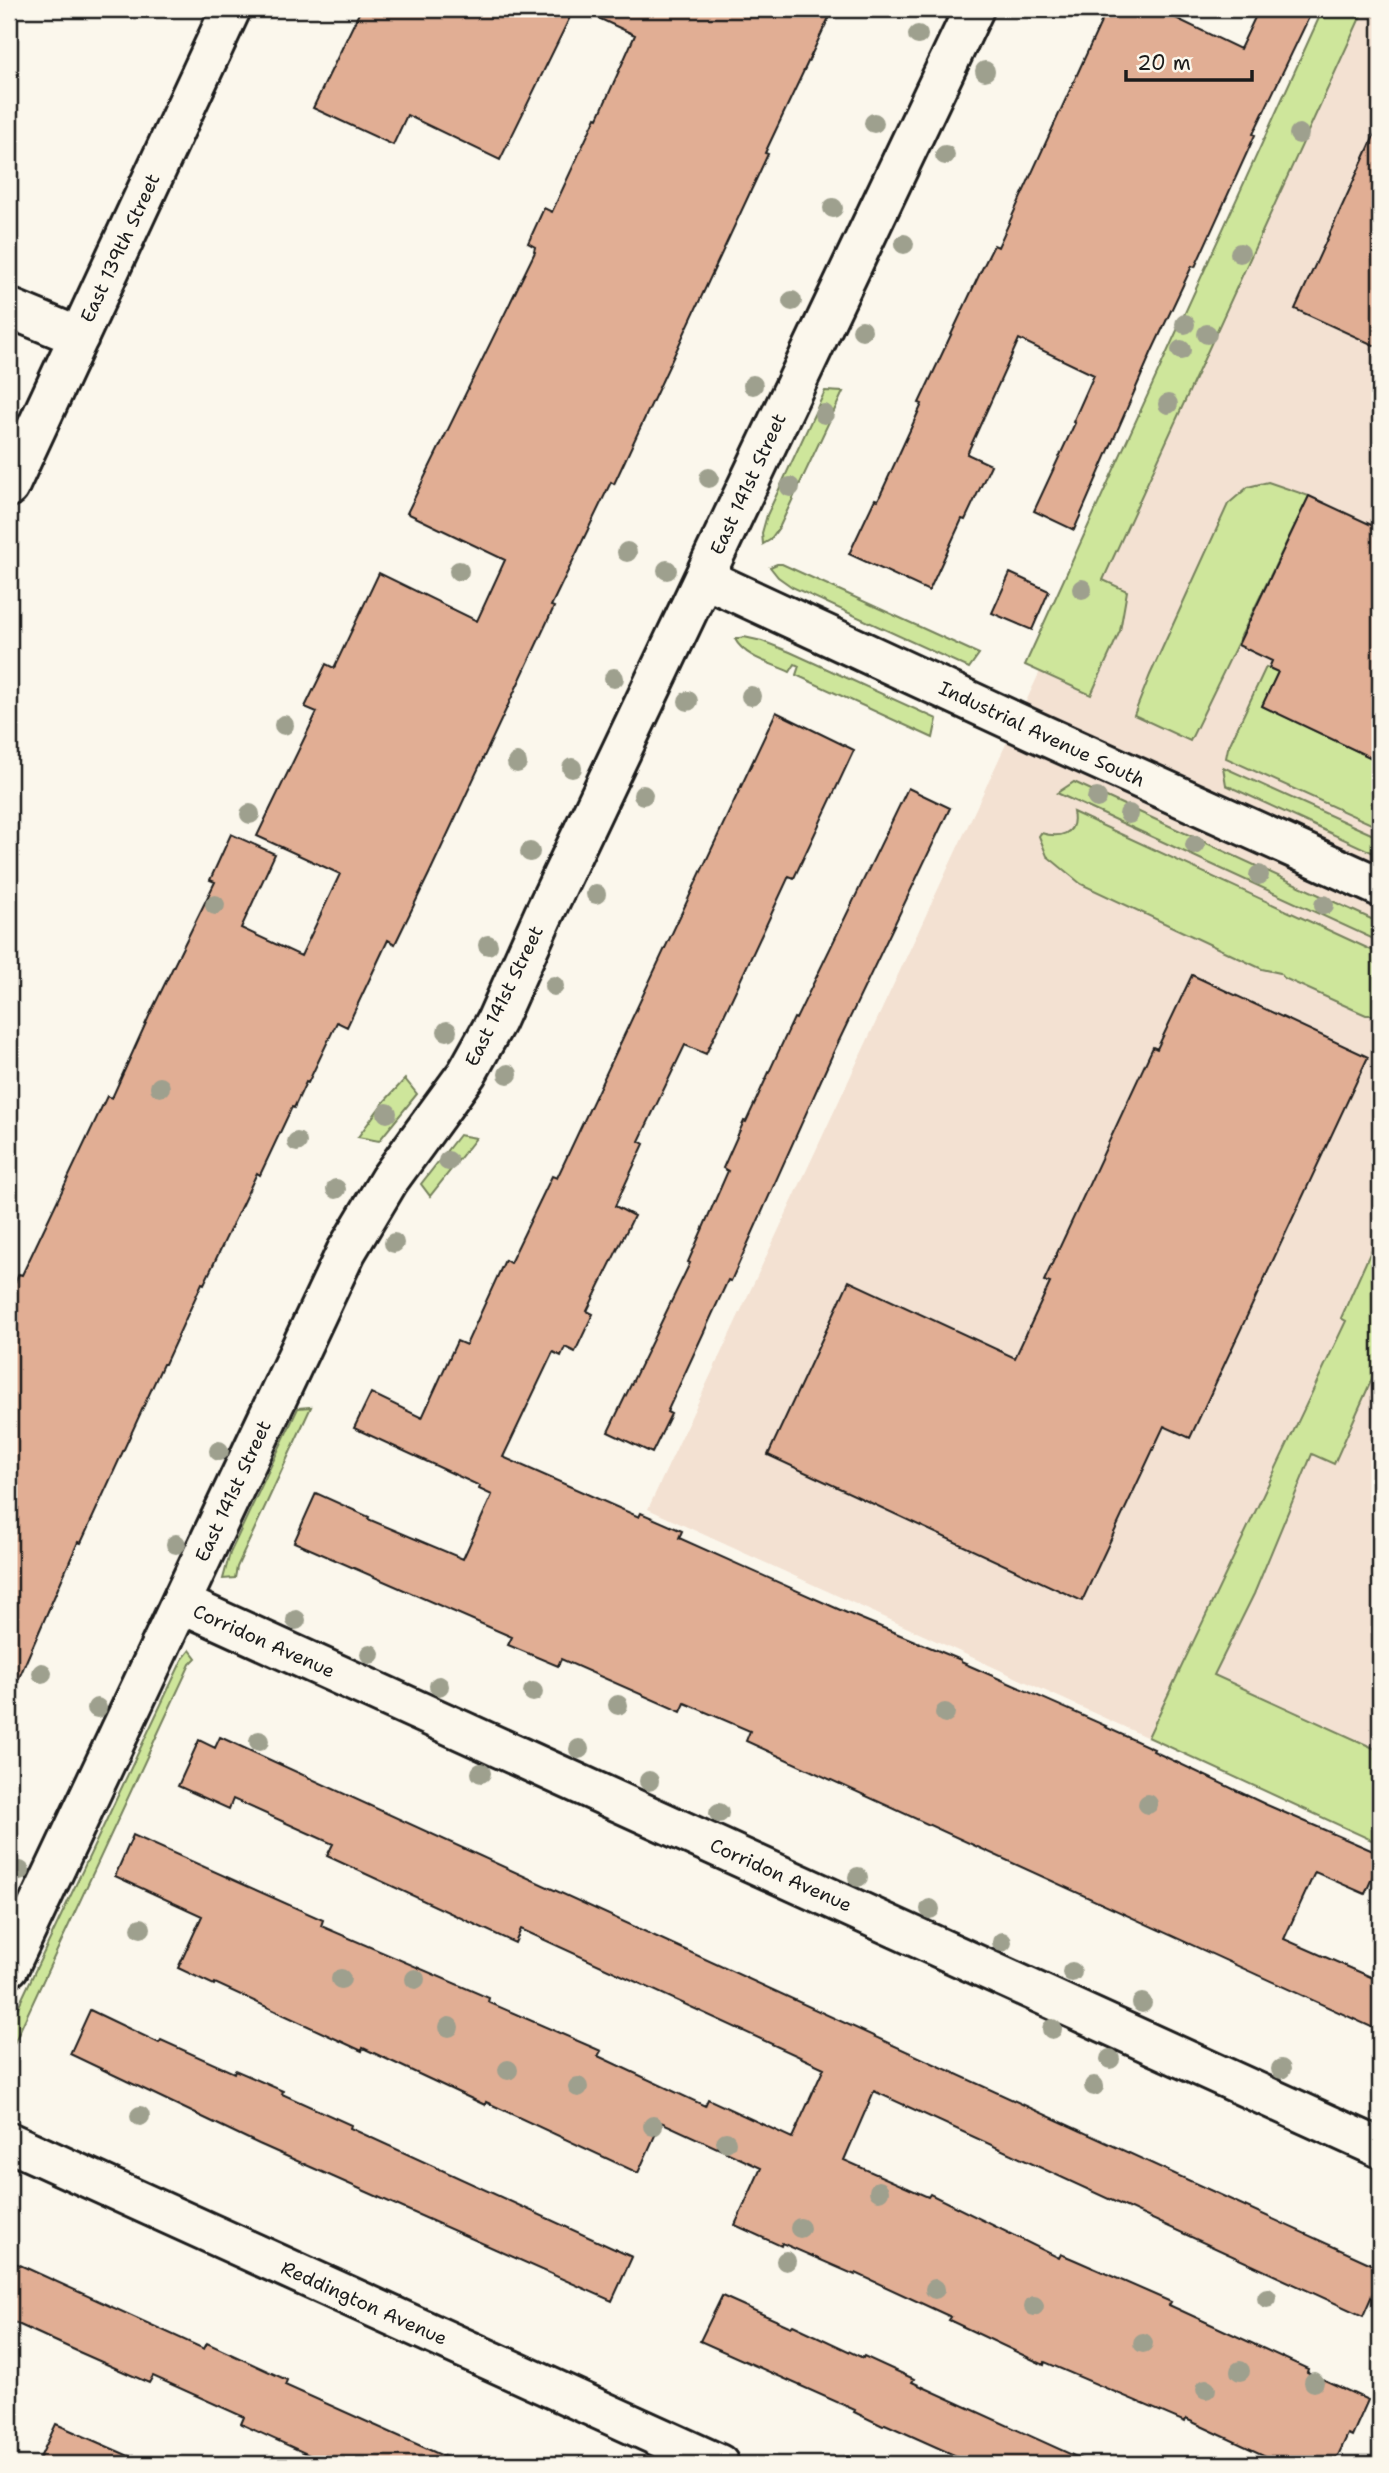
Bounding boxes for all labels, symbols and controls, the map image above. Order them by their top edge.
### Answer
scale bar [1126,38,1252,82]
text: 20 m [1137,49,1191,77]
street label: East 139th Street [75,169,165,327]
street label: East 141st Street [704,409,792,559]
street label: Industrial Avenue South [935,675,1149,793]
street label: East 141st Street [459,922,549,1070]
street label: East 141st Street [189,1416,277,1566]
street label: Corridon Avenue [189,1599,339,1683]
street label: Corridon Avenue [706,1833,856,1917]
street label: Reddington Avenue [277,2255,451,2351]

